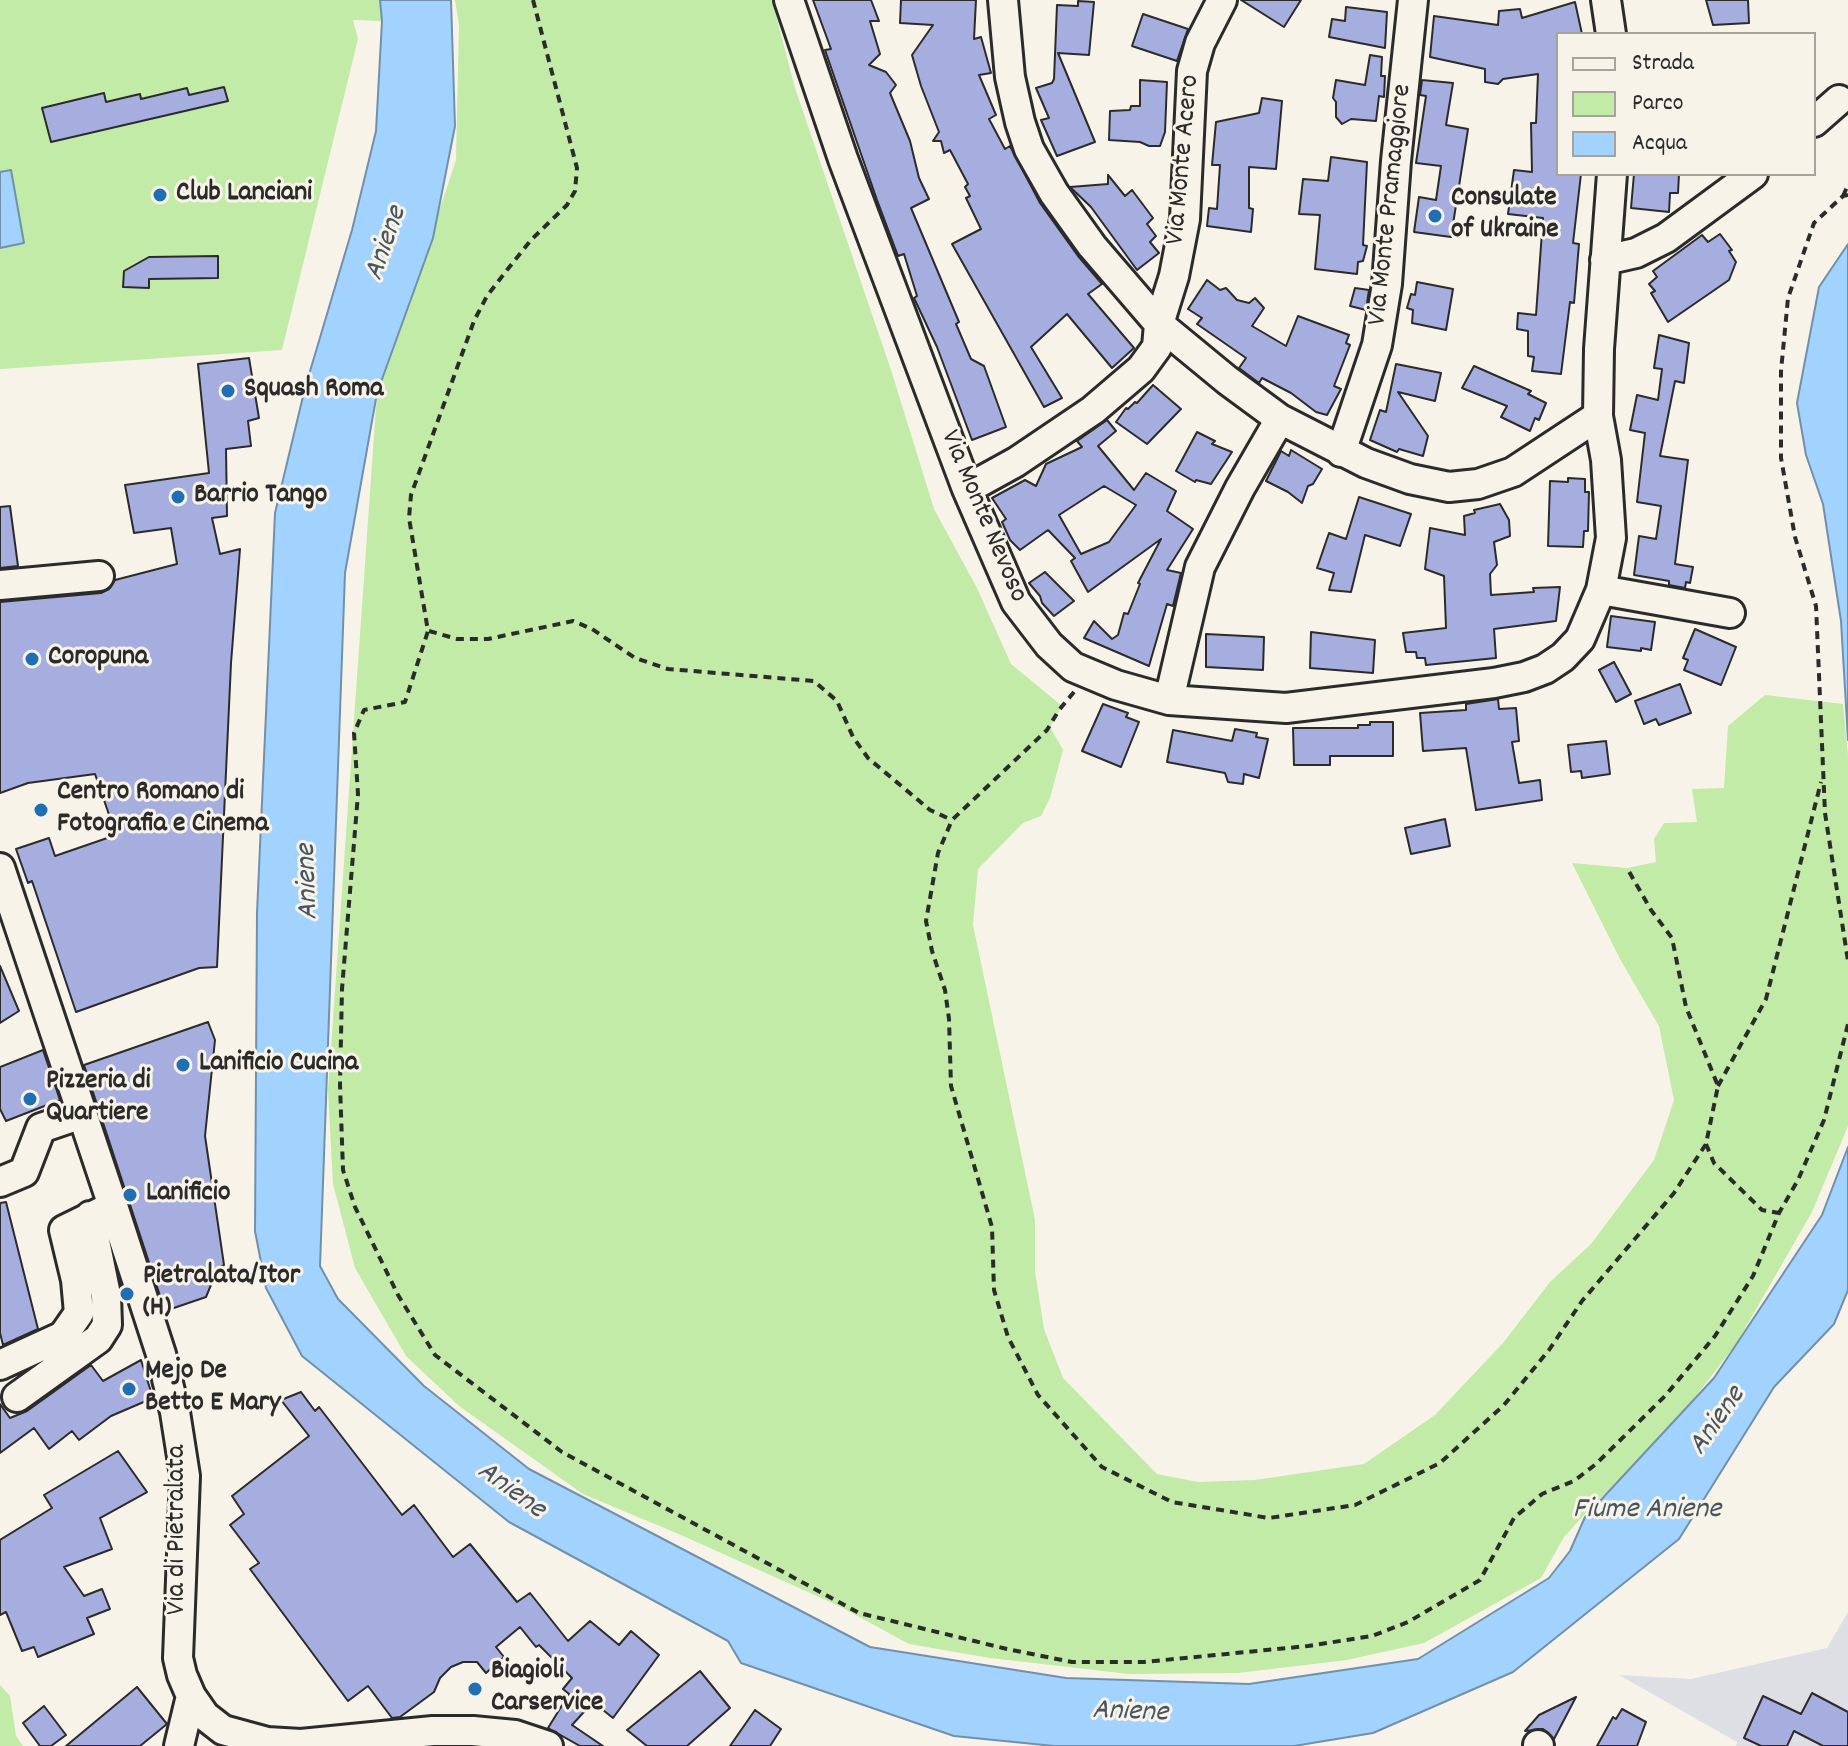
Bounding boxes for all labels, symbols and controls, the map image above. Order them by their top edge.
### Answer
legend [1556,32,1816,176]
text: Strada [1632,47,1694,81]
street label: Via Monte Acero [1161,74,1209,246]
street label: Via Monte Pramaggiore [1363,83,1421,327]
text: Parco [1632,87,1683,121]
text: Acqua [1632,127,1687,161]
place label: Club Lanciani [176,178,312,212]
place label: Consulate of Ukraine [1451,183,1559,249]
marker: Club Lanciani [151,186,169,204]
water label: Aniene [359,202,417,286]
marker: Consulate of Ukraine [1426,207,1444,225]
place label: Squash Roma [244,374,383,408]
marker: Squash Roma [219,382,237,400]
street label: Via Monte Nevoso [931,426,1033,608]
place label: Barrio Tango [194,480,327,514]
marker: Barrio Tango [169,488,187,506]
place label: Coropuna [48,642,148,676]
marker: Coropuna [23,650,41,668]
place label: Centro Romano di Fotografia e Cinema [57,777,268,843]
marker: Centro Romano di Fotografia e Cinema [32,801,50,819]
water label: Aniene [291,843,329,921]
place label: Lanificio Cucina [199,1048,358,1082]
marker: Lanificio Cucina [174,1056,192,1074]
place label: Pizzeria di Quartiere [46,1066,151,1132]
marker: Pizzeria di Quartiere [21,1090,39,1108]
place label: Lanificio [146,1178,230,1212]
marker: Lanificio [121,1186,139,1204]
place label: Pietralata/Itor (H) [143,1261,300,1327]
marker: Pietralata/Itor (H) [118,1285,136,1303]
place label: Mejo De Betto E Mary [145,1356,281,1422]
marker: Mejo De Betto E Mary [120,1380,138,1398]
water label: Aniene [1682,1381,1756,1463]
street label: Via di Pietralata [162,1445,196,1615]
water label: Aniene [469,1455,551,1529]
water label: Fiume Aniene [1573,1494,1721,1530]
place label: Biagioli Carservice [491,1656,603,1722]
marker: Biagioli Carservice [466,1680,484,1698]
water label: Aniene [1091,1695,1169,1733]

